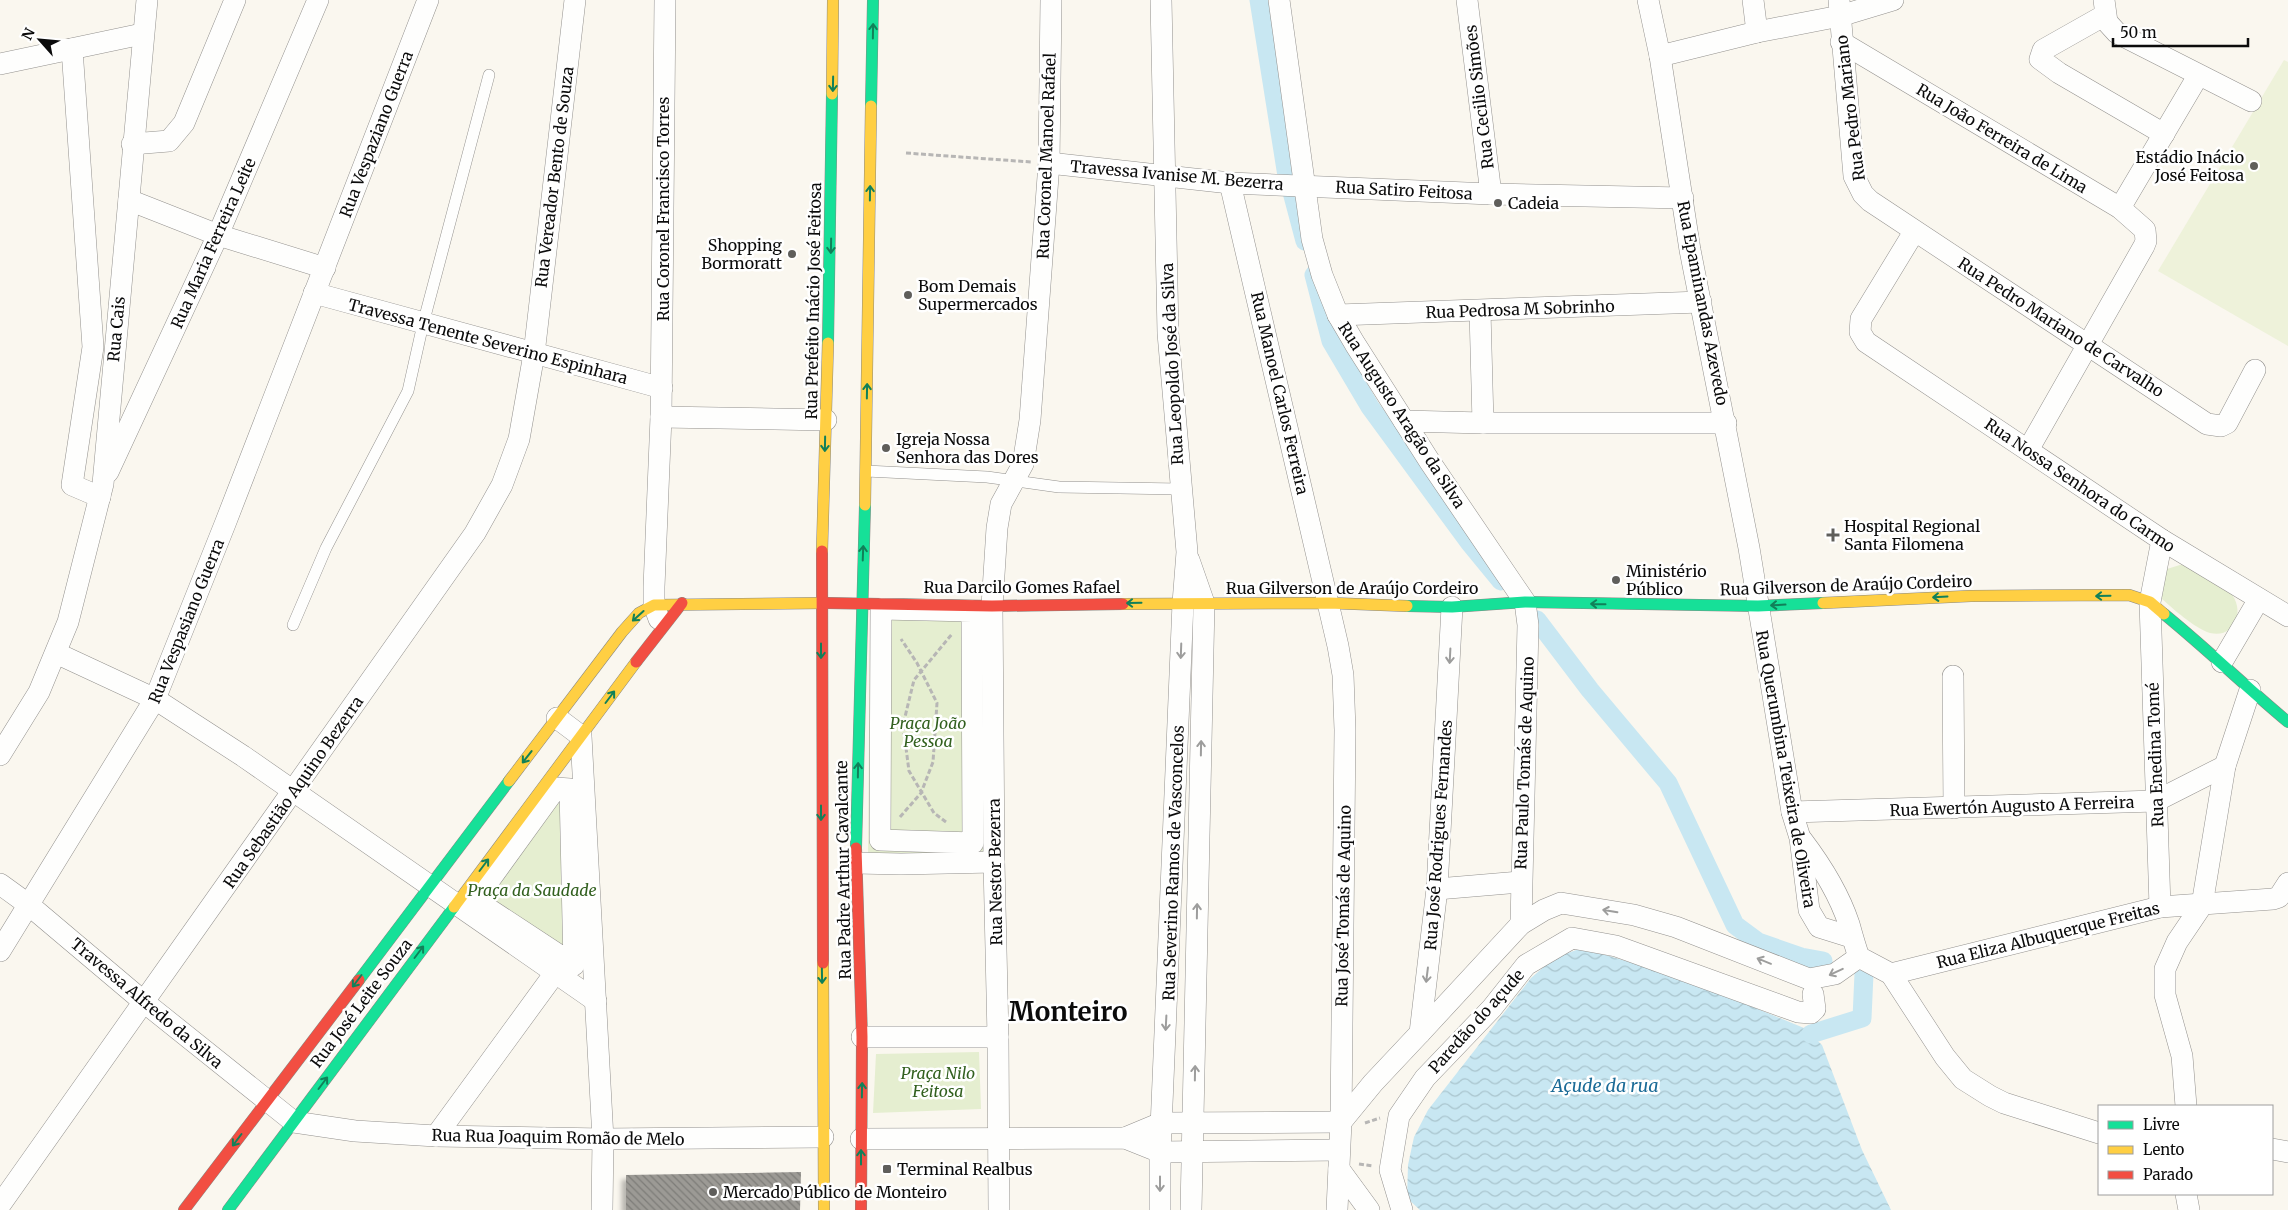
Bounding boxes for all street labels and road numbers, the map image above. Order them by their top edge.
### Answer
street label: Rua Cecilio Simões [1460,24,1498,170]
street label: Rua Pedro Mariano [1831,34,1869,182]
street label: Rua Vespaziano Guerra [335,48,417,220]
street label: Rua Coronel Manoel Rafael [1032,53,1060,259]
street label: Rua Vereador Bento de Souza [531,65,578,289]
street label: Rua João Ferreira de Lima [1913,79,2092,197]
street label: Rua Coronel Francisco Torres [653,97,673,321]
street label: Rua Maria Ferreira Leite [166,155,260,331]
street label: Travessa Ivanise M. Bezerra [1070,156,1285,194]
street label: Rua Satiro Feitosa [1335,176,1474,204]
street label: Rua Prefeito Inácio José Feitosa [801,182,825,420]
street label: Rua Epaminandas Azevedo [1673,199,1733,407]
street label: Rua Pedro Mariano de Carvalho [1954,253,2168,401]
street label: Rua Leopoldo José da Silva [1157,262,1187,466]
street label: Rua Manoel Carlos Ferreira [1247,290,1313,497]
street label: Travessa Tenente Severino Espinhara [346,294,630,388]
street label: Rua Cais [103,295,129,363]
street label: Rua Pedrosa M Sobrinho [1425,296,1615,322]
street label: Rua Augusto Aragão da Silva [1334,318,1470,512]
street label: Rua Nossa Senhora do Carmo [1981,414,2179,556]
street label: Rua Vespasiano Guerra [144,535,228,706]
street label: Rua Gilverson de Araújo Cordeiro [1719,571,1973,599]
street label: Rua Darcilo Gomes Rafael [923,577,1121,597]
street label: Rua Gilverson de Araújo Cordeiro [1226,578,1478,598]
street label: Rua Querumbina Teixeira de Oliveira [1752,629,1820,910]
street label: Rua Paulo Tomás de Aquino [1510,656,1538,870]
street label: Rua Enedina Tomé [2142,682,2168,828]
street label: Rua Sebastião Aquino Bezerra [219,692,367,892]
street label: Rua José Rodrigues Fernandes [1420,719,1456,951]
street label: Rua Severino Ramos de Vasconcelos [1158,725,1188,1001]
street label: Rua Padre Arthur Cavalcante [831,760,855,980]
street label: Rua Ewertón Augusto A Ferreira [1889,792,2135,820]
street label: Rua Nestor Bezerra [984,798,1006,946]
street label: Rua José Tomás de Aquino [1331,805,1355,1007]
street label: Rua Eliza Albuquerque Freitas [1934,898,2162,972]
street label: Travessa Alfredo da Silva [67,934,227,1073]
street label: Rua José Leite Souza [306,934,416,1071]
street label: Paredão do açude [1424,965,1528,1077]
street label: Rua Rua Joaquim Romão de Melo [431,1125,685,1149]

